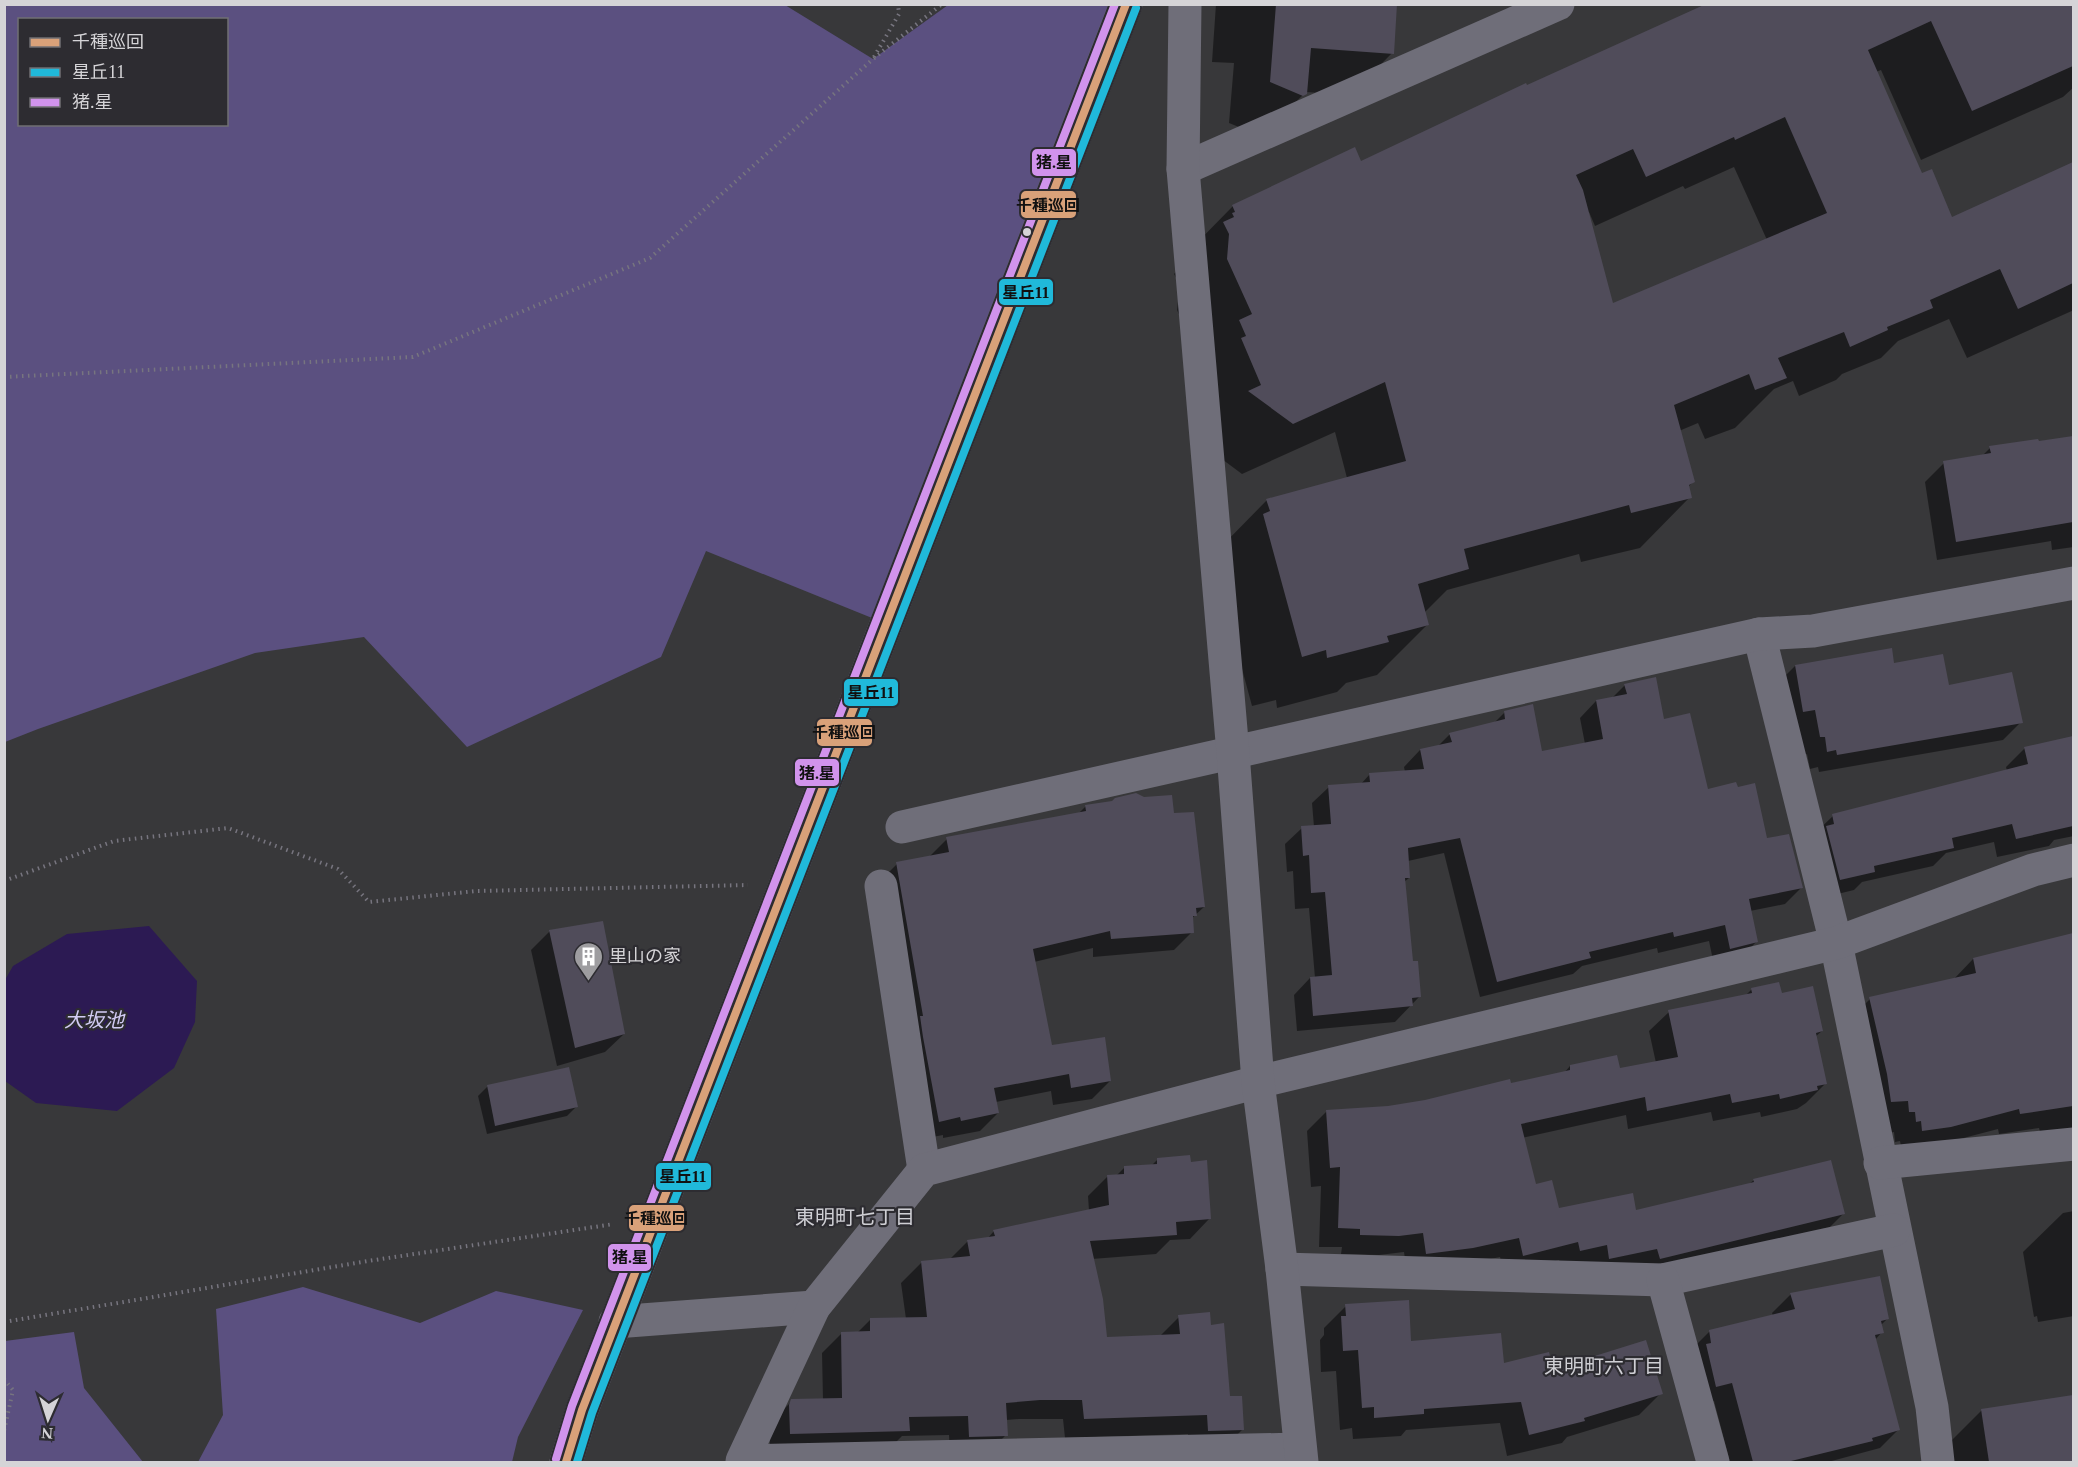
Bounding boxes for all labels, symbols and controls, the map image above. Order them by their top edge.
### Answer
legend [18,18,228,126]
text: 千種巡回 [72,32,144,52]
text: 星丘11 [72,62,125,82]
text: 猪.星 [72,92,113,112]
line badge: 猪.星 [1031,148,1077,177]
text: 猪.星 [1036,153,1072,171]
line badge: 千種巡回 [1020,190,1077,219]
text: 千種巡回 [1016,197,1080,214]
unlabelled marker [1021,226,1033,238]
line badge: 星丘11 [998,278,1054,306]
text: 星丘11 [1002,284,1050,301]
line badge: 星丘11 [843,678,899,707]
text: 星丘11 [847,684,895,701]
line badge: 千種巡回 [816,718,873,747]
text: 千種巡回 [812,724,876,741]
line badge: 猪.星 [794,758,840,787]
text: 猪.星 [799,764,835,782]
building icon: 里山の家 [572,940,604,982]
place label: 里山の家 [609,946,681,966]
water label: 大坂池 [64,1009,126,1031]
line badge: 星丘11 [655,1162,712,1191]
text: 星丘11 [659,1168,707,1185]
line badge: 千種巡回 [628,1204,685,1232]
district label: 東明町七丁目 [795,1206,915,1228]
text: 千種巡回 [624,1210,688,1227]
line badge: 猪.星 [607,1243,652,1272]
text: 猪.星 [612,1248,648,1266]
district label: 東明町六丁目 [1544,1355,1664,1377]
north arrow [18,1389,78,1449]
text: N [41,1425,53,1442]

